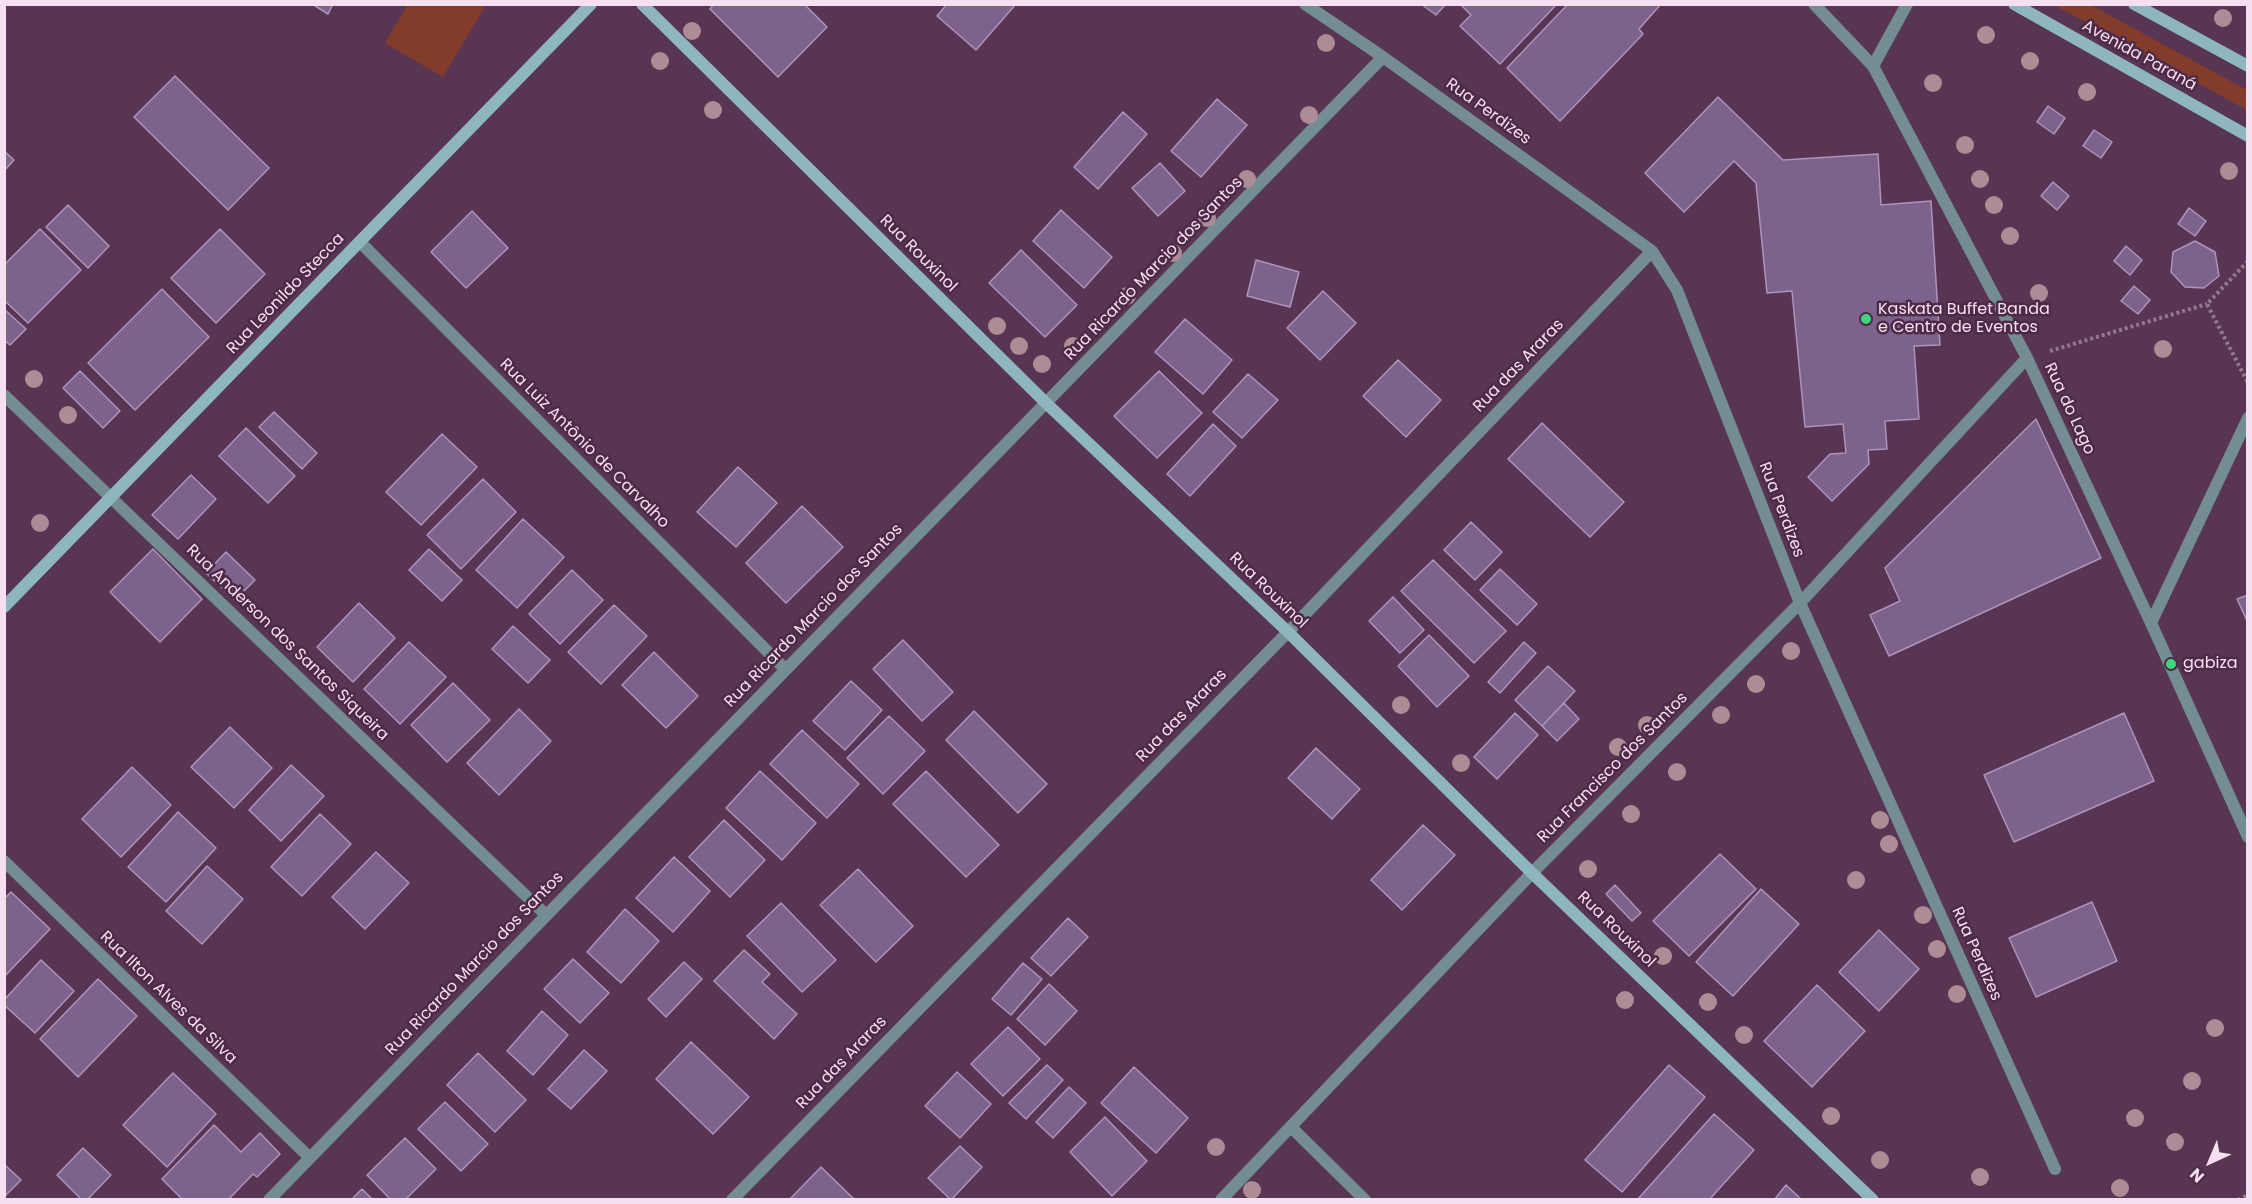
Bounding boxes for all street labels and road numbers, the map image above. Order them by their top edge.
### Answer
street label: Avenida Paraná [2079,17,2199,95]
street label: Rua Perdizes [1442,75,1534,149]
street label: Rua Ricardo Marcio dos Santos [1061,173,1247,365]
street label: Rua Rouxinol [875,211,961,297]
street label: Rua Leonildo Stecca [223,229,349,359]
street label: Rua das Araras [1470,315,1568,417]
street label: Rua Luiz Antônio de Carvalho [495,355,673,533]
street label: Rua do Lago [2039,360,2099,458]
street label: Rua Perdizes [1754,460,1808,560]
street label: Rua Ricardo Marcio dos Santos [721,520,907,712]
street label: Rua Anderson dos Santos Siqueira [182,541,392,745]
street label: Rua Rouxinol [1225,549,1311,633]
street label: Rua das Araras [1133,665,1231,767]
street label: Rua Francisco dos Santos [1534,689,1692,847]
street label: Rua Ricardo Marcio dos Santos [382,868,568,1060]
street label: Rua Rouxinol [1573,888,1659,972]
street label: Rua Perdizes [1947,904,2005,1004]
street label: Rua Ilton Alves da Silva [96,928,240,1068]
street label: Rua das Araras [793,1012,891,1114]

